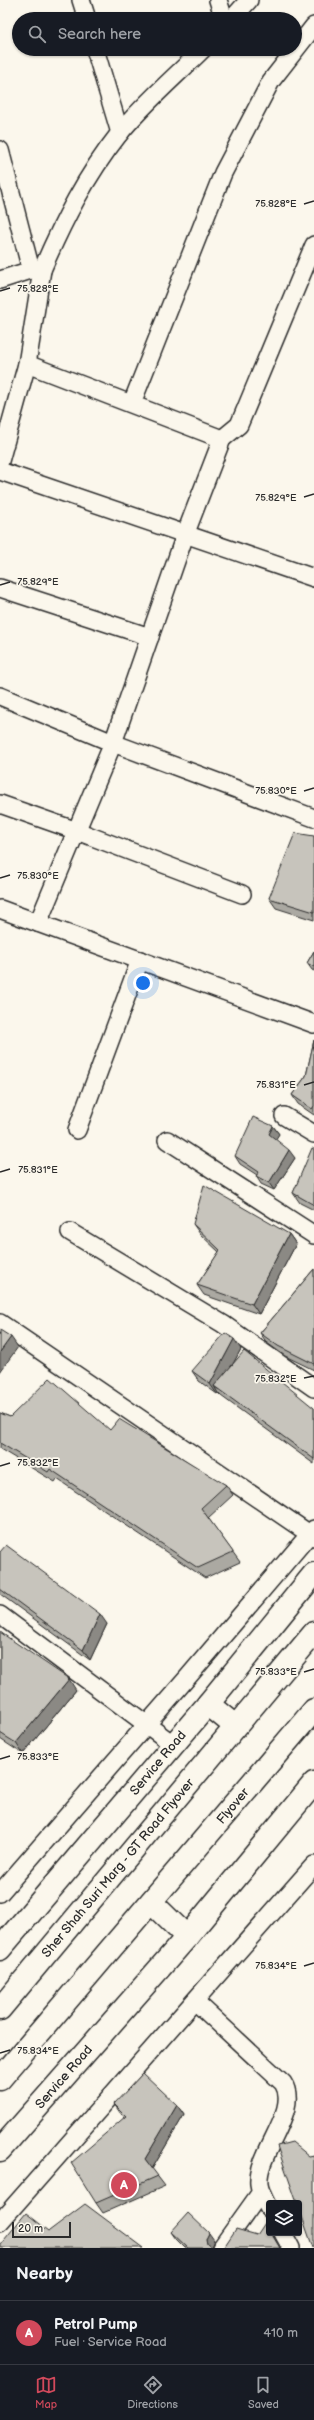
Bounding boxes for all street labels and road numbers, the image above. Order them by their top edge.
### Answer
street label: Service Road [126,1728,190,1798]
street label: Sher Shah Suri Marg - GT Road Flyover [38,1775,198,1961]
street label: Flyover [213,1785,253,1827]
street label: Service Road [32,2042,96,2112]

